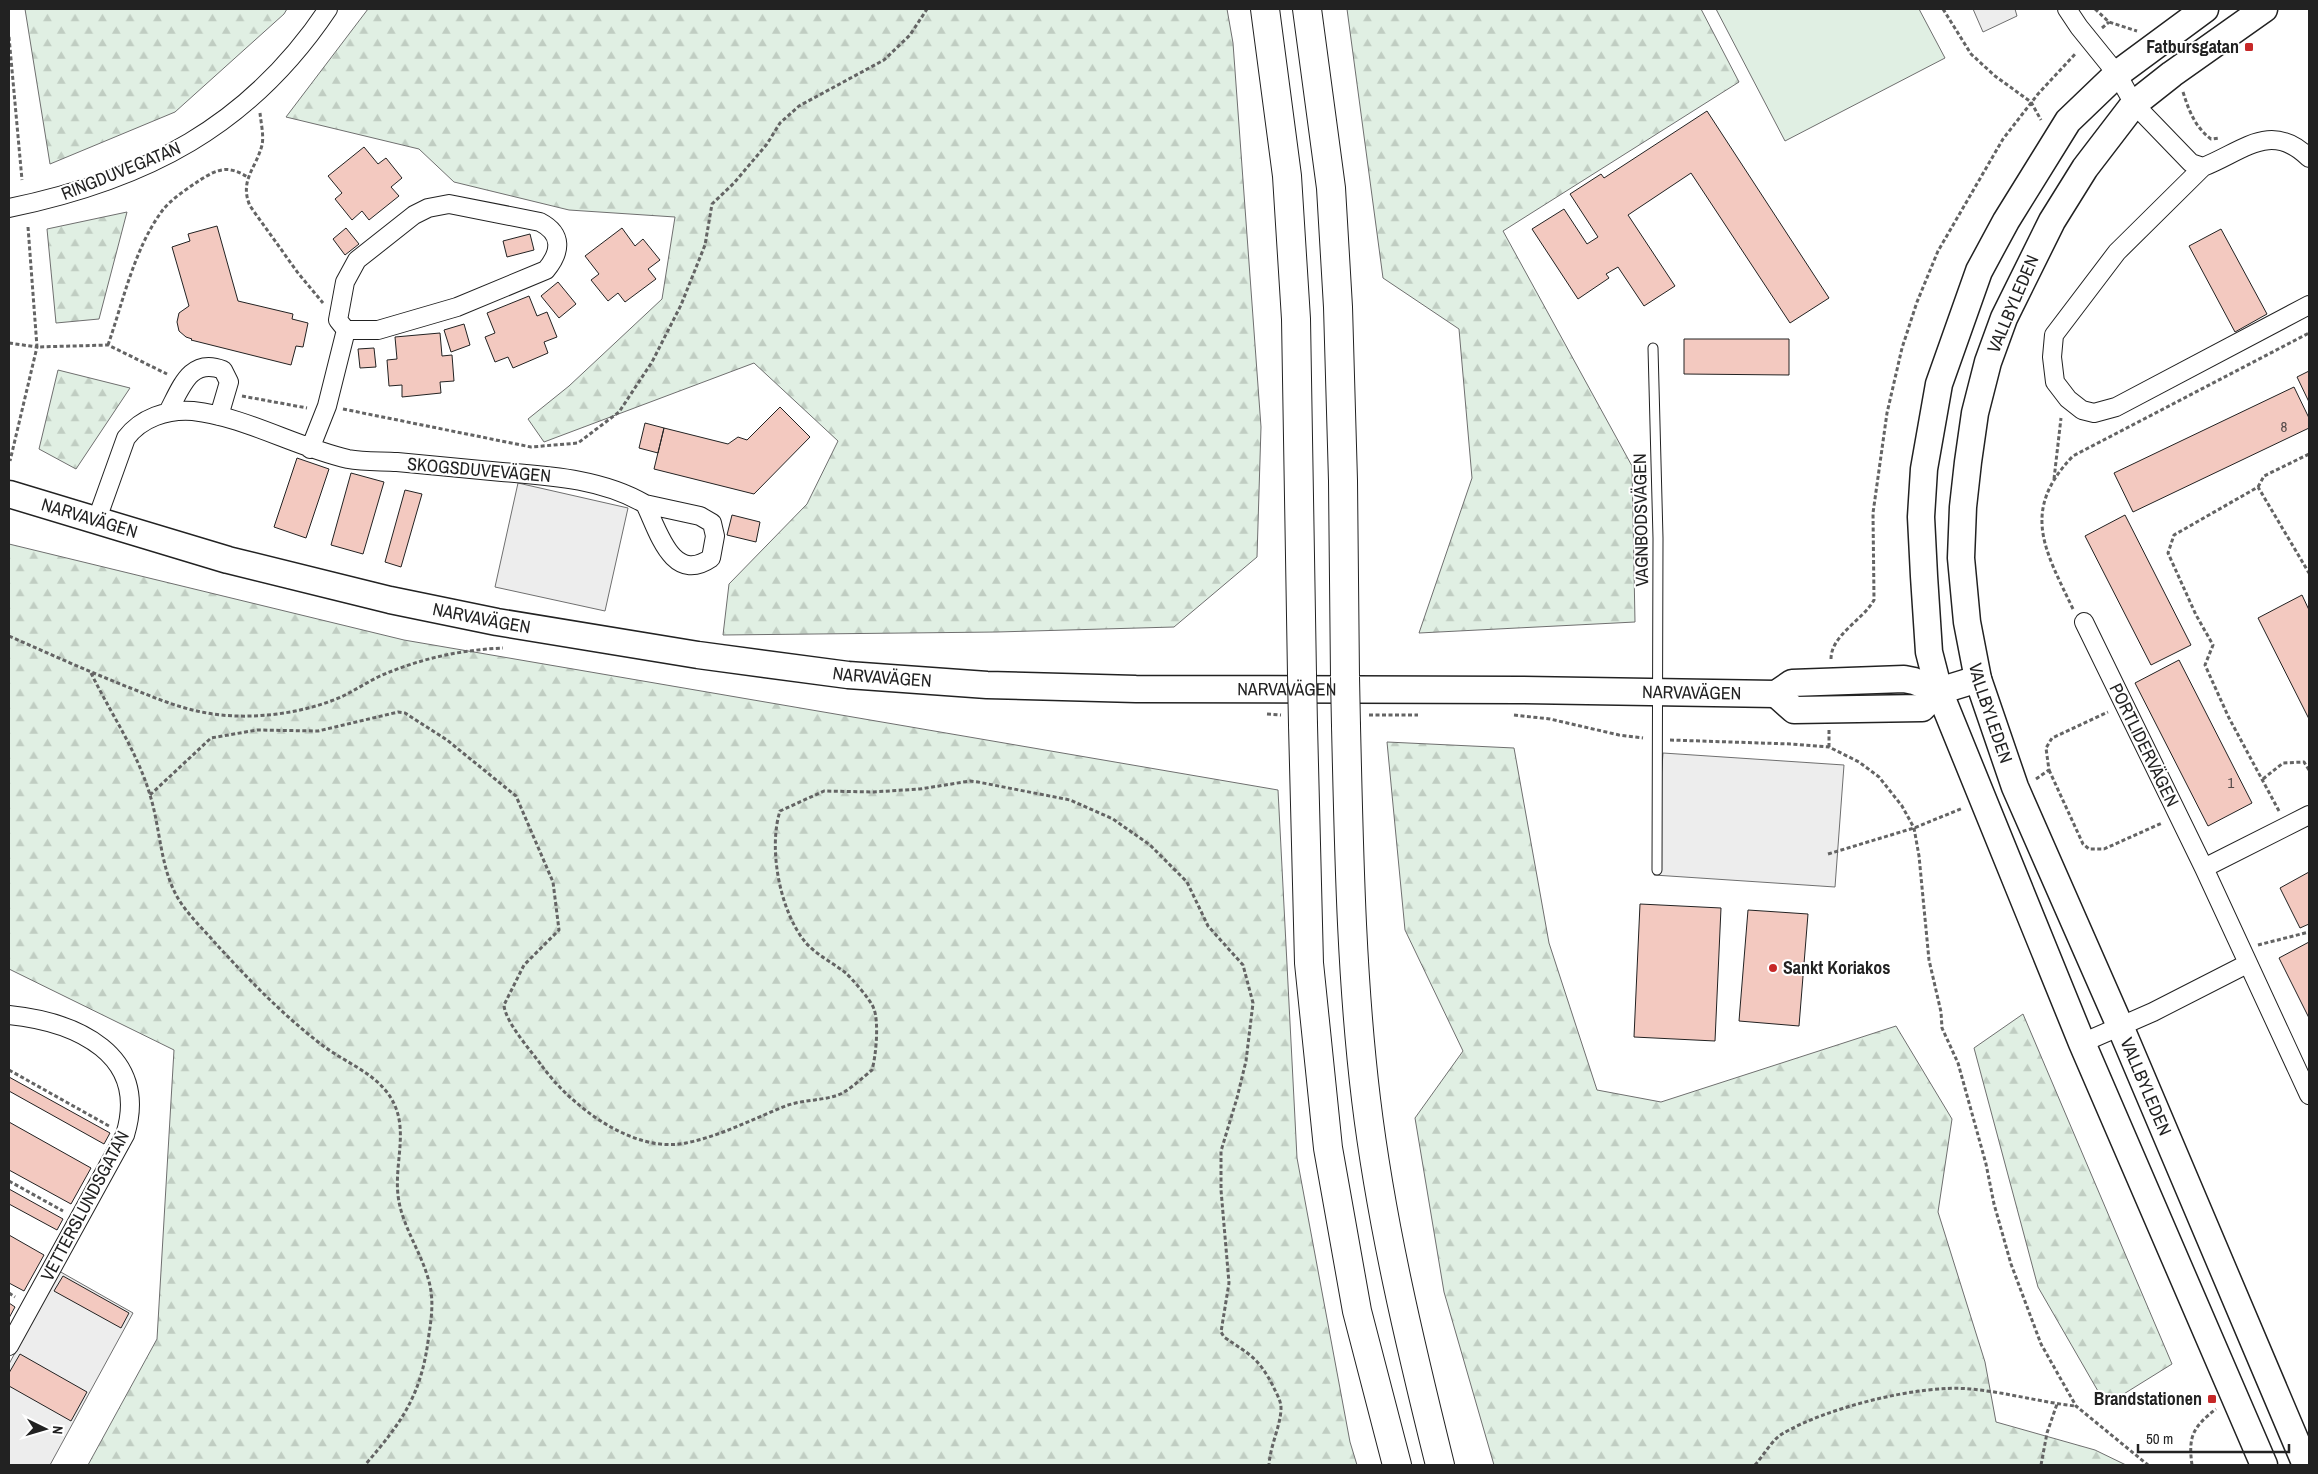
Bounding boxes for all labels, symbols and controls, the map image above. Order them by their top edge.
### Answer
place label: Fatbursgatan [2146,34,2239,59]
marker: Fatbursgatan [2243,41,2255,53]
street label: RINGDUVEGATAN [57,135,184,206]
street label: VALLBYLEDEN [1981,251,2044,357]
house number: 8 [2281,416,2288,437]
street label: SKOGSDUVEVÄGEN [406,451,552,488]
street label: VAGNBODSVÄGEN [1627,453,1654,587]
street label: NARVAVÄGEN [39,491,141,544]
street label: NARVAVÄGEN [431,596,532,639]
street label: NARVAVÄGEN [831,660,932,693]
street label: VALLBYLEDEN [1963,661,2019,766]
street label: NARVAVÄGEN [1237,676,1336,702]
street label: NARVAVÄGEN [1642,679,1741,705]
street label: PORTLIDERVÄGEN [2104,679,2185,811]
house number: 1 [2228,772,2235,793]
place label: Sankt Koriakos [1783,955,1890,980]
marker: Sankt Koriakos [1767,962,1779,974]
street label: VALLBYLEDEN [2114,1034,2178,1139]
street label: VETTERSLUNDSGATAN [34,1126,135,1285]
place label: Brandstationen [2094,1386,2202,1411]
marker: Brandstationen [2206,1393,2218,1405]
north arrow [20,1404,70,1454]
scale bar [2138,1422,2289,1454]
text: N [49,1425,67,1435]
text: 50 m [2146,1428,2173,1449]

